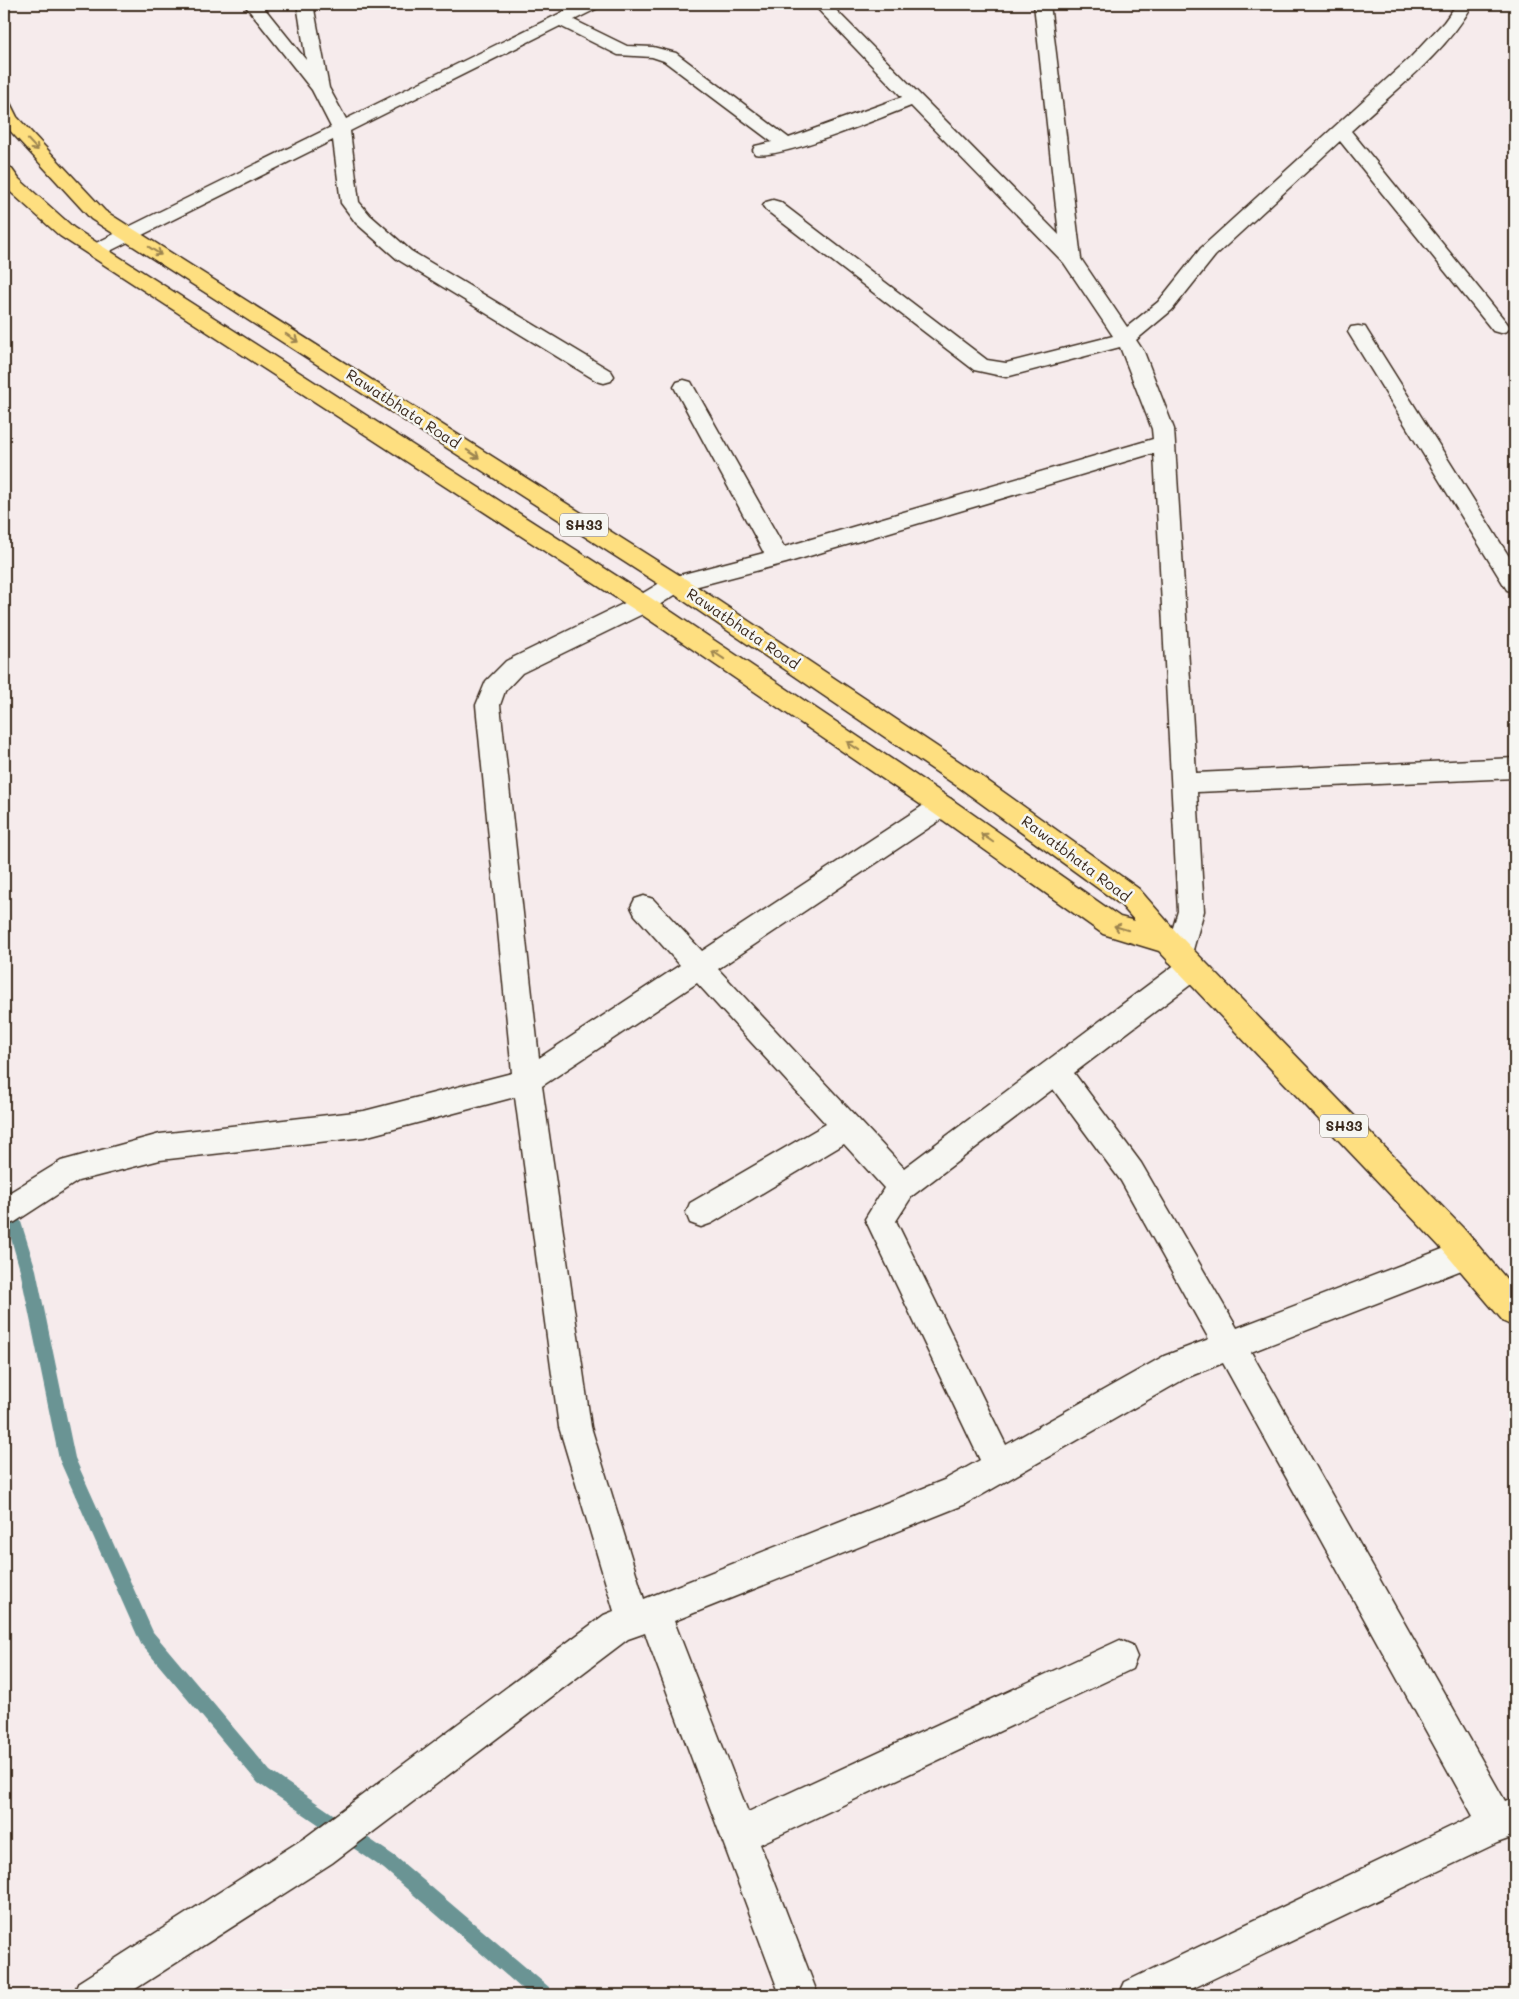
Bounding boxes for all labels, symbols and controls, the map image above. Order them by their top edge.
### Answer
one-way arrow [27,139,39,152]
one-way arrow [148,246,162,256]
one-way arrow [285,333,299,344]
street label: Rawatbhata Road [343,364,464,453]
one-way arrow [466,449,480,460]
road number: SH33 [560,514,608,536]
street label: Rawatbhata Road [683,583,804,673]
one-way arrow [711,650,725,661]
one-way arrow [846,741,860,751]
street label: Rawatbhata Road [1018,810,1135,906]
one-way arrow [980,833,994,843]
one-way arrow [1114,923,1130,933]
road number: SH33 [1320,1114,1368,1138]

